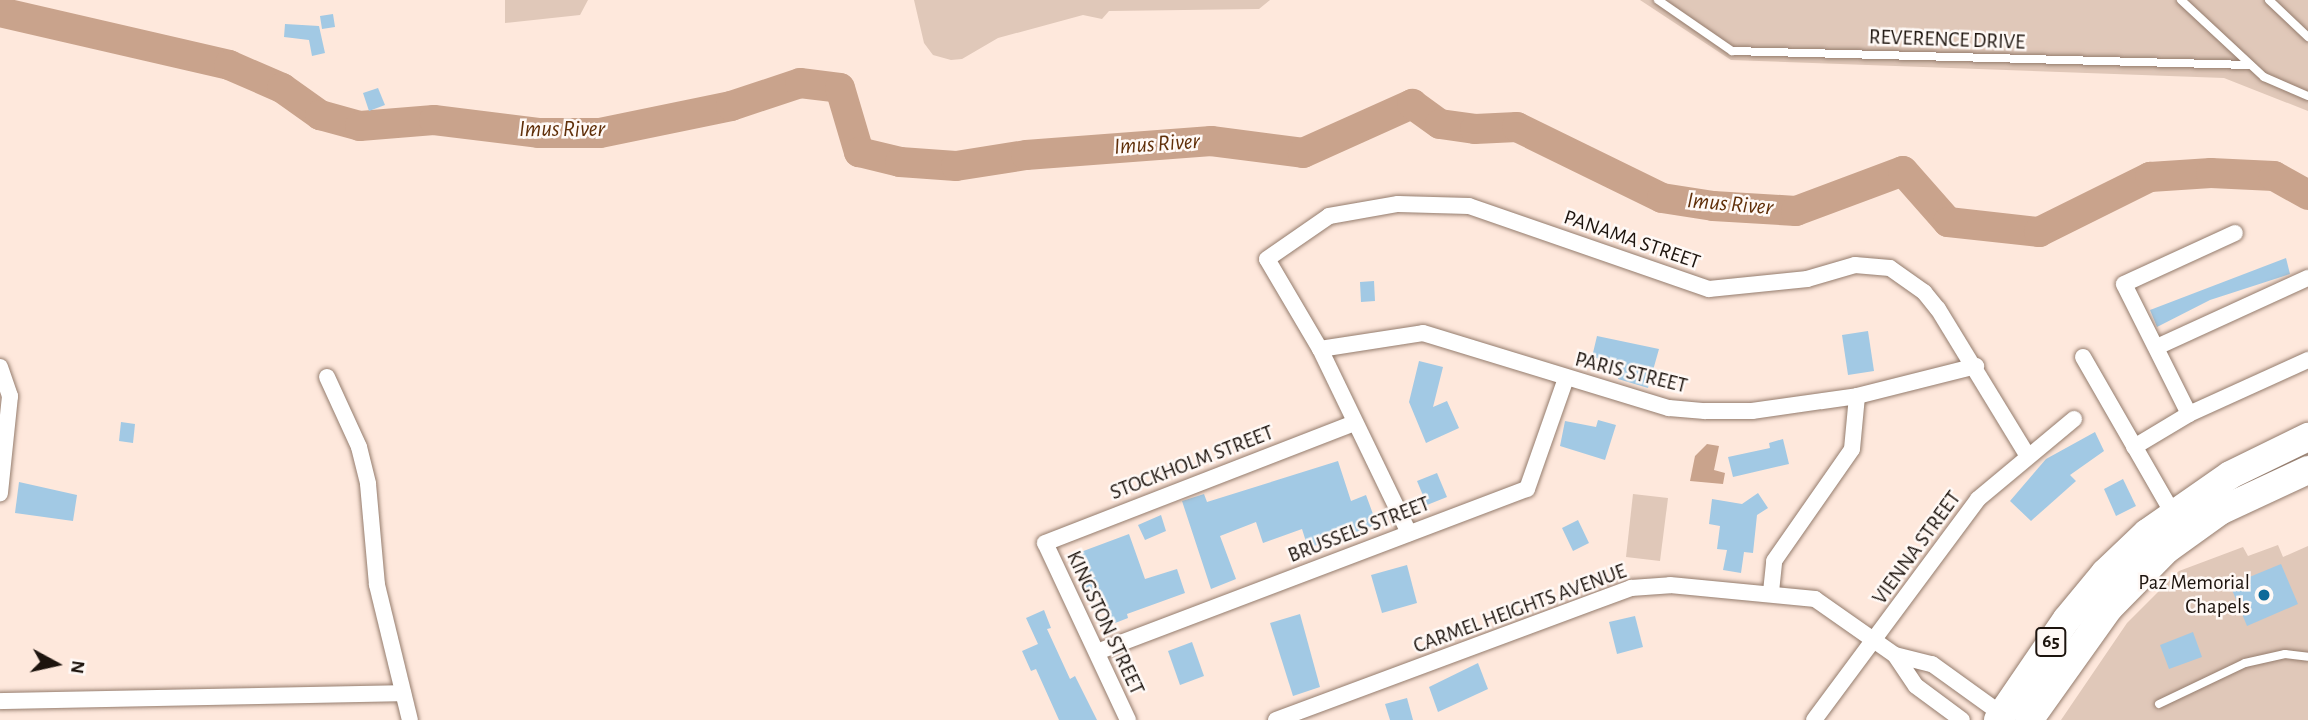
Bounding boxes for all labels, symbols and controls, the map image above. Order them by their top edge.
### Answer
street label: REVERENCE DRIVE [1868,25,2026,55]
water label: Imus River [519,116,605,144]
water label: Imus River [1113,128,1201,162]
water label: Imus River [1686,188,1774,222]
street label: PANAMA STREET [1560,205,1704,275]
street label: PARIS STREET [1572,347,1690,399]
street label: STOCKHOLM STREET [1107,420,1277,506]
street label: VIENNA STREET [1867,486,1967,610]
street label: BRUSSELS STREET [1285,491,1433,569]
street label: KINGSTON STREET [1061,547,1149,699]
street label: CARMEL HEIGHTS AVENUE [1410,559,1630,659]
place label: Paz Memorial Chapels [2138,570,2250,620]
marker: Paz Memorial Chapels [2256,587,2272,603]
road number: 65 [2035,626,2067,657]
north arrow [21,629,91,699]
text: N [67,659,88,675]

